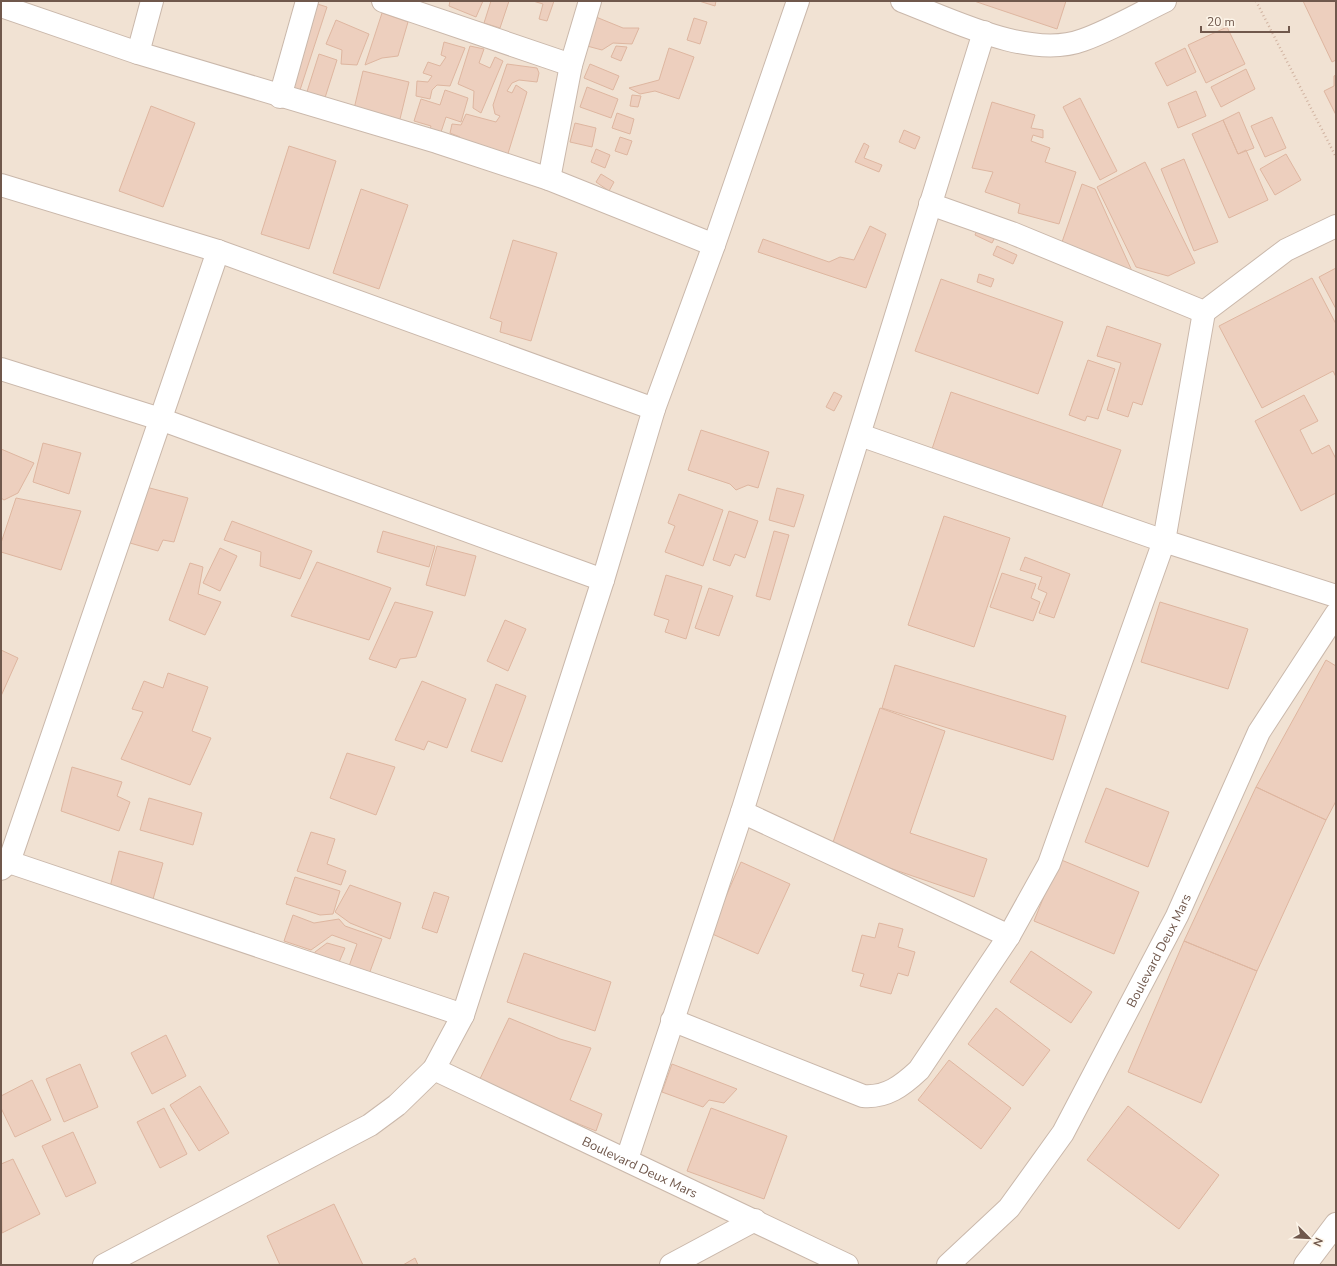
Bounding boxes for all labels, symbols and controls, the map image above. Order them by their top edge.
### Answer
scale bar [1201,8,1289,34]
text: 20 m [1207,14,1235,30]
street label: Boulevard Deux Mars [1122,891,1196,1011]
street label: Boulevard Deux Mars [579,1133,700,1203]
north arrow [1289,1218,1329,1258]
text: N [1309,1235,1326,1249]

